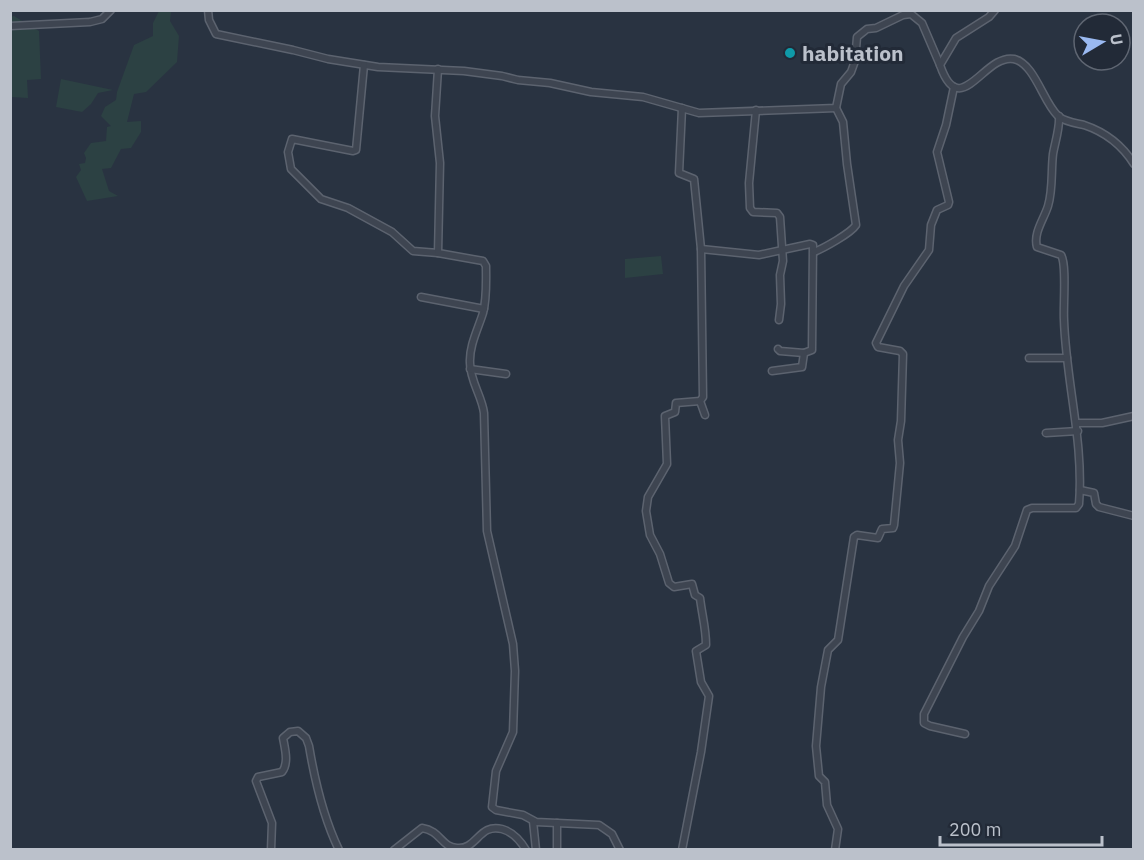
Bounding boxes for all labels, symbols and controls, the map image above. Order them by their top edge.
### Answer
north arrow [1072,12,1132,72]
text: U [1106,32,1128,47]
place label: habitation [802,39,904,67]
marker: habitation [783,46,797,60]
scale bar [940,809,1102,847]
text: 200 m [949,818,1001,841]

